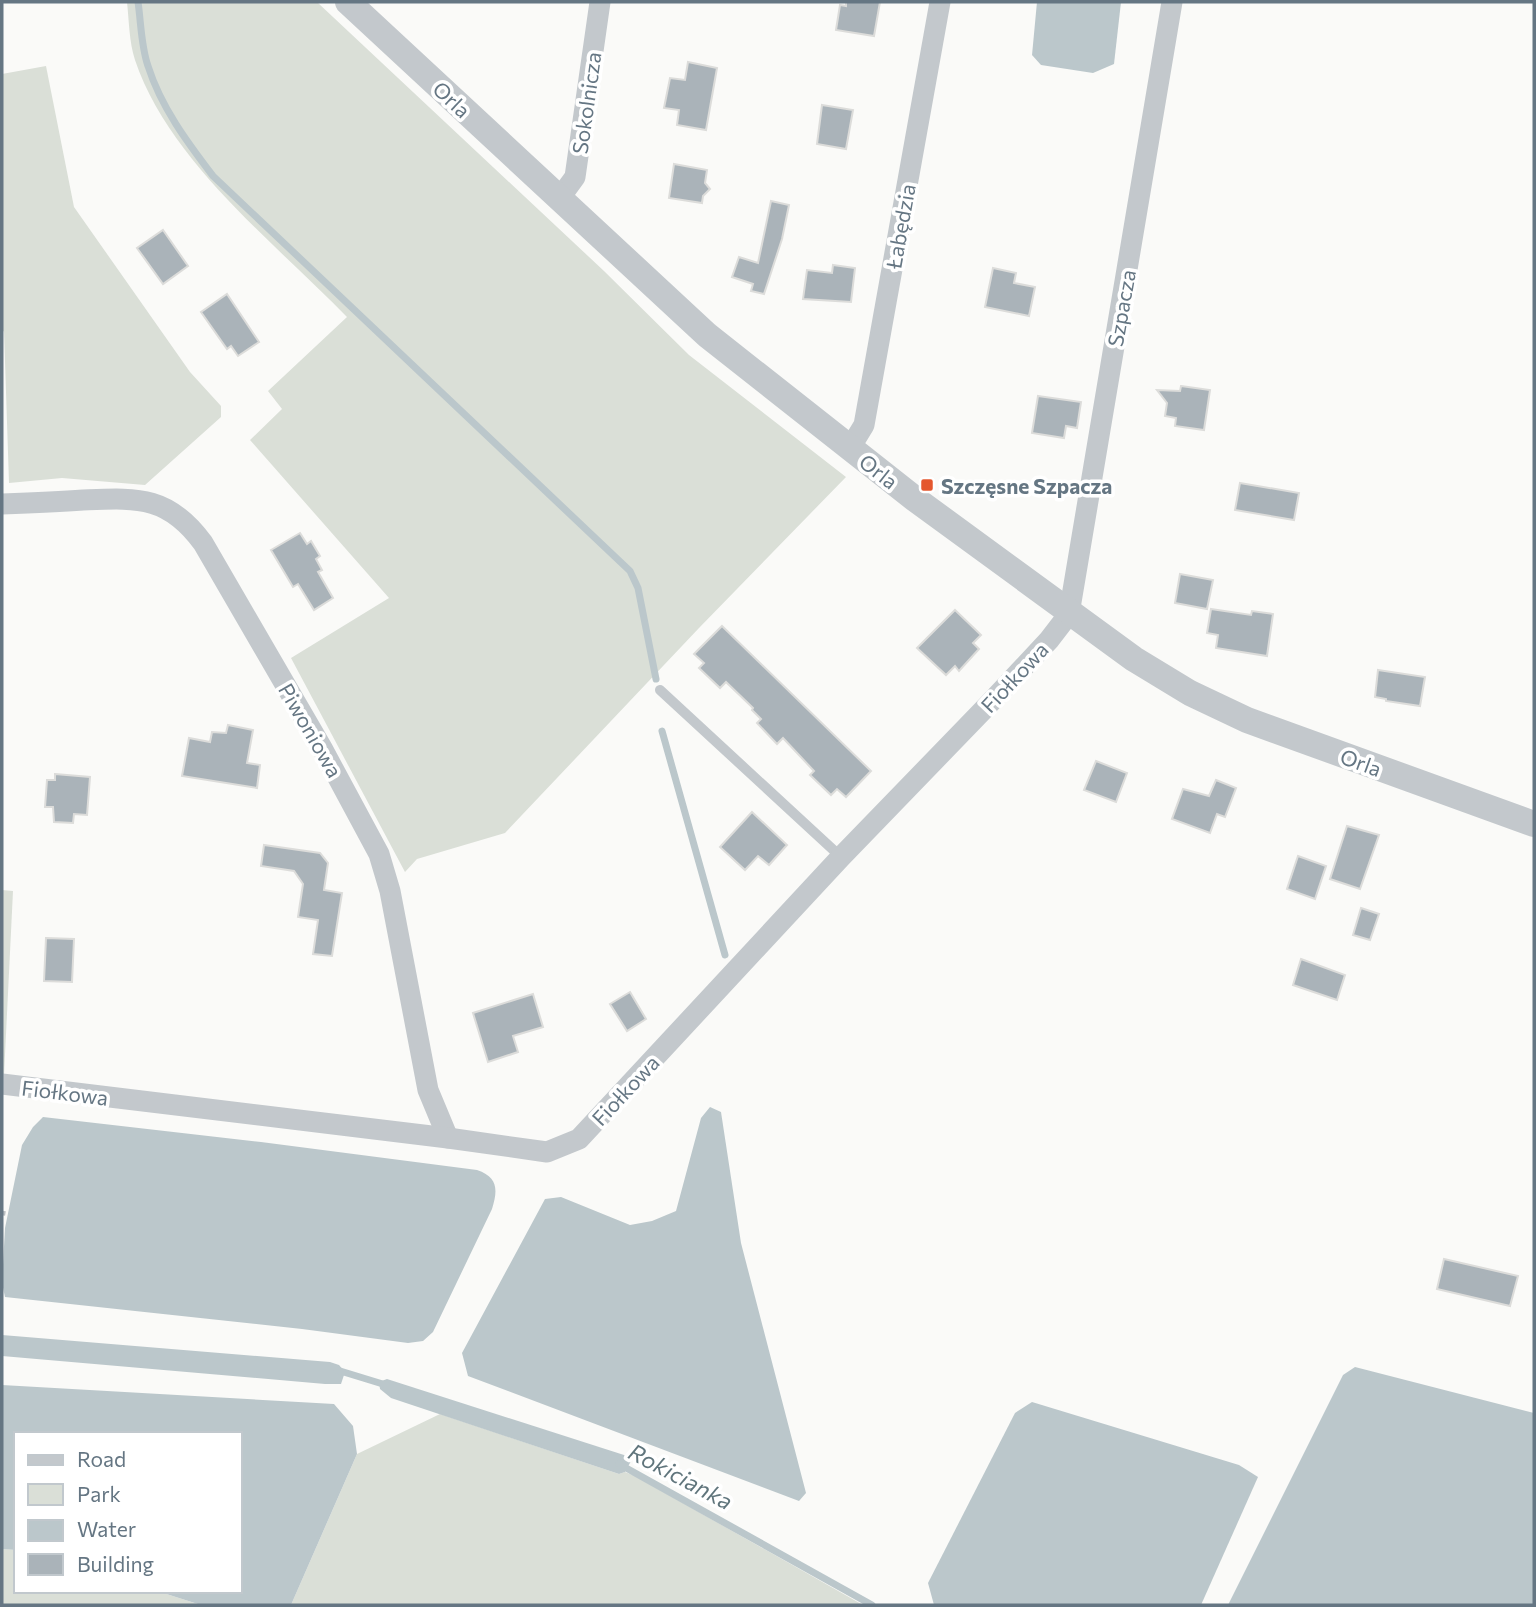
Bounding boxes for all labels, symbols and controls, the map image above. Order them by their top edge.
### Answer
street label: Sokolnicza [566,50,606,156]
street label: Orla [428,76,476,122]
street label: Łabędzia [880,182,920,271]
street label: Szpacza [1102,267,1140,349]
street label: Orla [855,448,903,494]
place label: Szczęsne Szpacza [941,473,1112,498]
marker: Szczęsne Szpacza [919,477,935,493]
street label: Fiołkowa [975,637,1053,717]
street label: Piwoniowa [274,678,348,782]
street label: Orla [1337,743,1385,781]
street label: Fiołkowa [586,1050,664,1130]
street label: Fiołkowa [20,1074,110,1110]
legend [14,1432,242,1593]
water label: Rokicianka [624,1437,738,1515]
text: Road [77,1446,126,1471]
text: Park [77,1481,121,1506]
text: Water [77,1516,136,1541]
text: Building [77,1551,154,1576]

